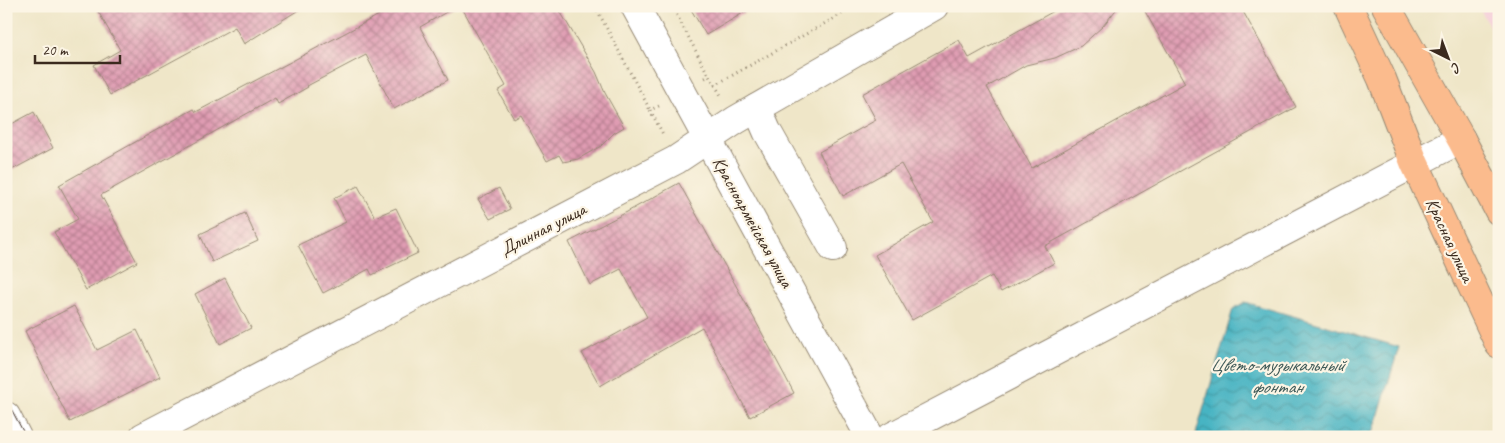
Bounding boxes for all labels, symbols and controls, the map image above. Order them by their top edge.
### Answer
scale bar [35,32,120,64]
north arrow [1422,32,1472,82]
text: 20 m [42,41,69,60]
text: С [1447,59,1465,77]
street label: Красноармейская улица [708,153,799,293]
street label: Красная улица [1421,195,1480,287]
street label: Длинная улица [497,197,591,260]
water label: Цвето-музыкальный фонтан [1210,353,1348,399]

